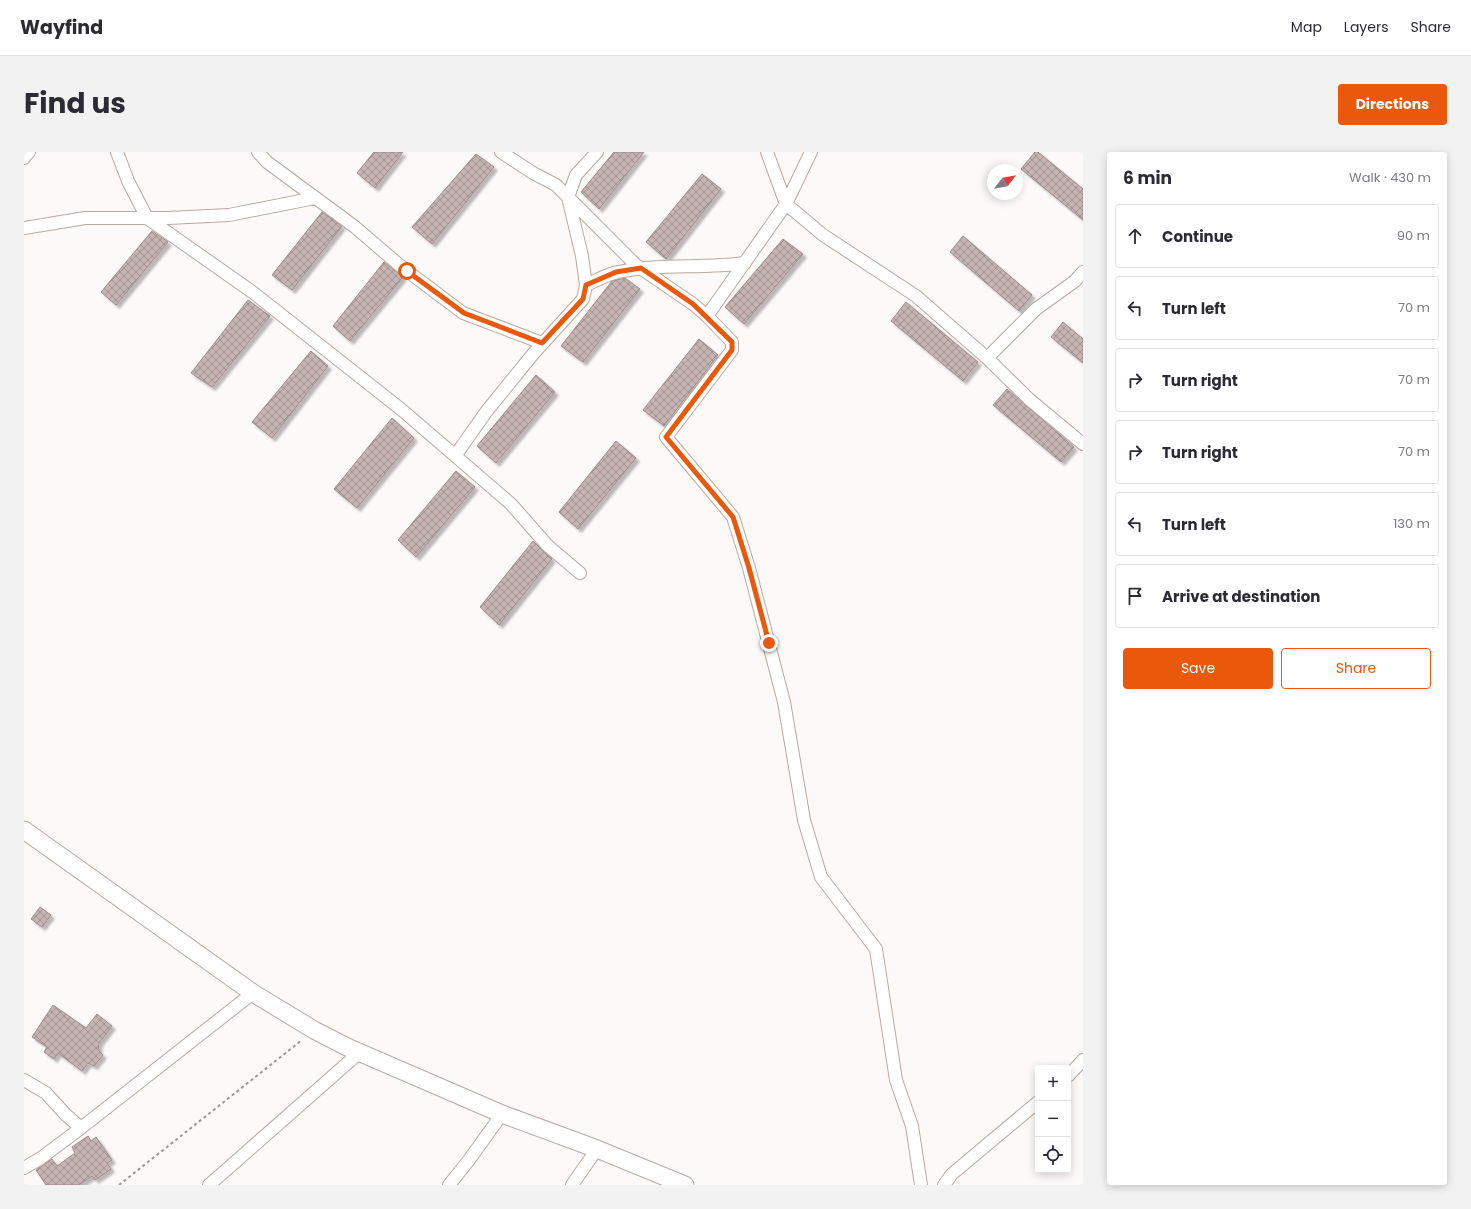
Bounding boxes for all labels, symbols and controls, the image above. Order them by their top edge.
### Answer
text: Wayfind [20,14,103,41]
text: Map [1291,17,1322,37]
text: Layers [1344,17,1388,37]
text: Share [1410,17,1451,37]
text: Find us [24,84,126,123]
button: Directions [1338,84,1447,125]
north arrow [987,164,1023,200]
text: 6 min [1123,166,1172,190]
text: Walk · 430 m [1349,168,1431,187]
icon: ahead [1124,225,1146,247]
text: Continue [1162,226,1233,247]
text: 90 m [1397,226,1430,245]
route start [398,262,416,280]
icon: left [1124,297,1146,319]
text: Turn left [1162,298,1226,319]
text: 70 m [1398,298,1430,317]
icon: right [1124,369,1146,391]
text: Turn right [1162,370,1238,391]
text: 70 m [1398,370,1430,389]
icon: right [1124,441,1146,463]
text: Turn right [1162,442,1238,463]
text: 70 m [1398,442,1430,461]
icon: left [1124,513,1146,535]
text: Turn left [1162,514,1226,535]
text: 130 m [1393,514,1430,533]
icon: arrive [1124,585,1146,607]
text: Arrive at destination [1162,586,1320,607]
route end [760,634,778,652]
button: Save [1123,648,1273,689]
button: Share [1281,648,1431,689]
map controls [1035,1065,1071,1173]
button: + [1035,1065,1071,1101]
button: − [1035,1101,1071,1137]
button: locate [1035,1137,1071,1173]

